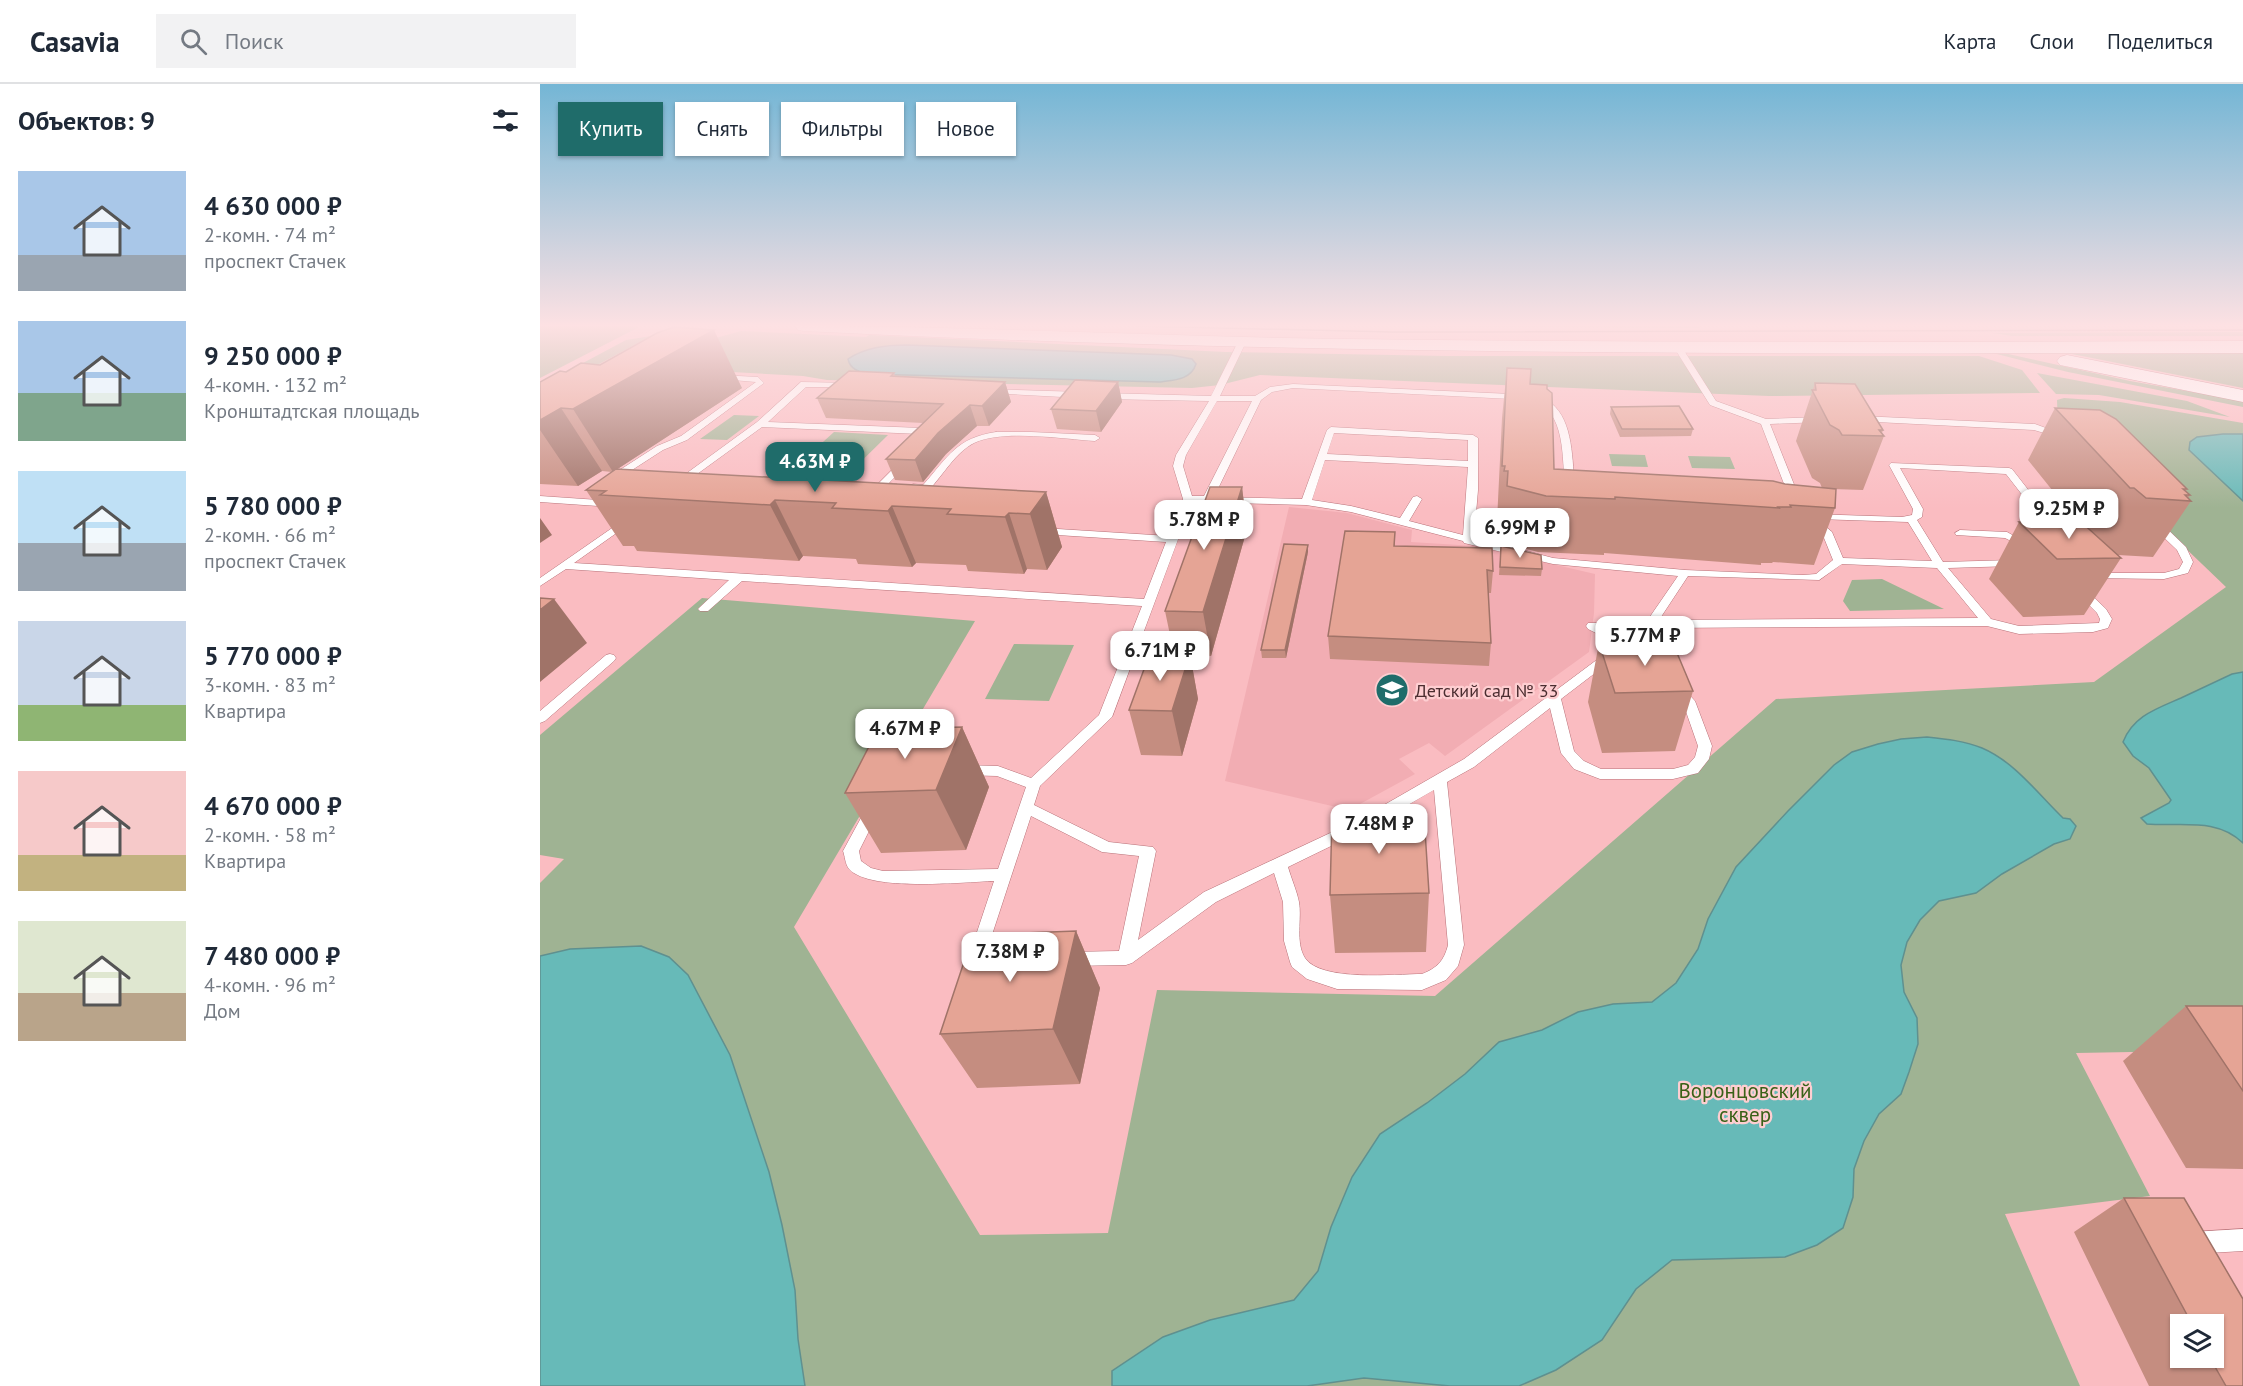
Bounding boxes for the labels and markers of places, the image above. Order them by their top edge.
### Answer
pin: 4.63M ₽ [760,442,870,493]
pin: 9.25M ₽ [2014,489,2124,540]
pin: 5.78M ₽ [1149,500,1259,551]
pin: 6.99M ₽ [1465,508,1575,559]
pin: 5.77M ₽ [1590,616,1700,667]
pin: 6.71M ₽ [1105,631,1215,682]
school or university icon: Детский сад № 33 [1374,672,1410,708]
place label: Детский сад № 33 [1415,679,1558,702]
pin: 4.67M ₽ [850,709,960,760]
pin: 7.48M ₽ [1324,804,1434,855]
pin: 7.38M ₽ [955,932,1065,983]

